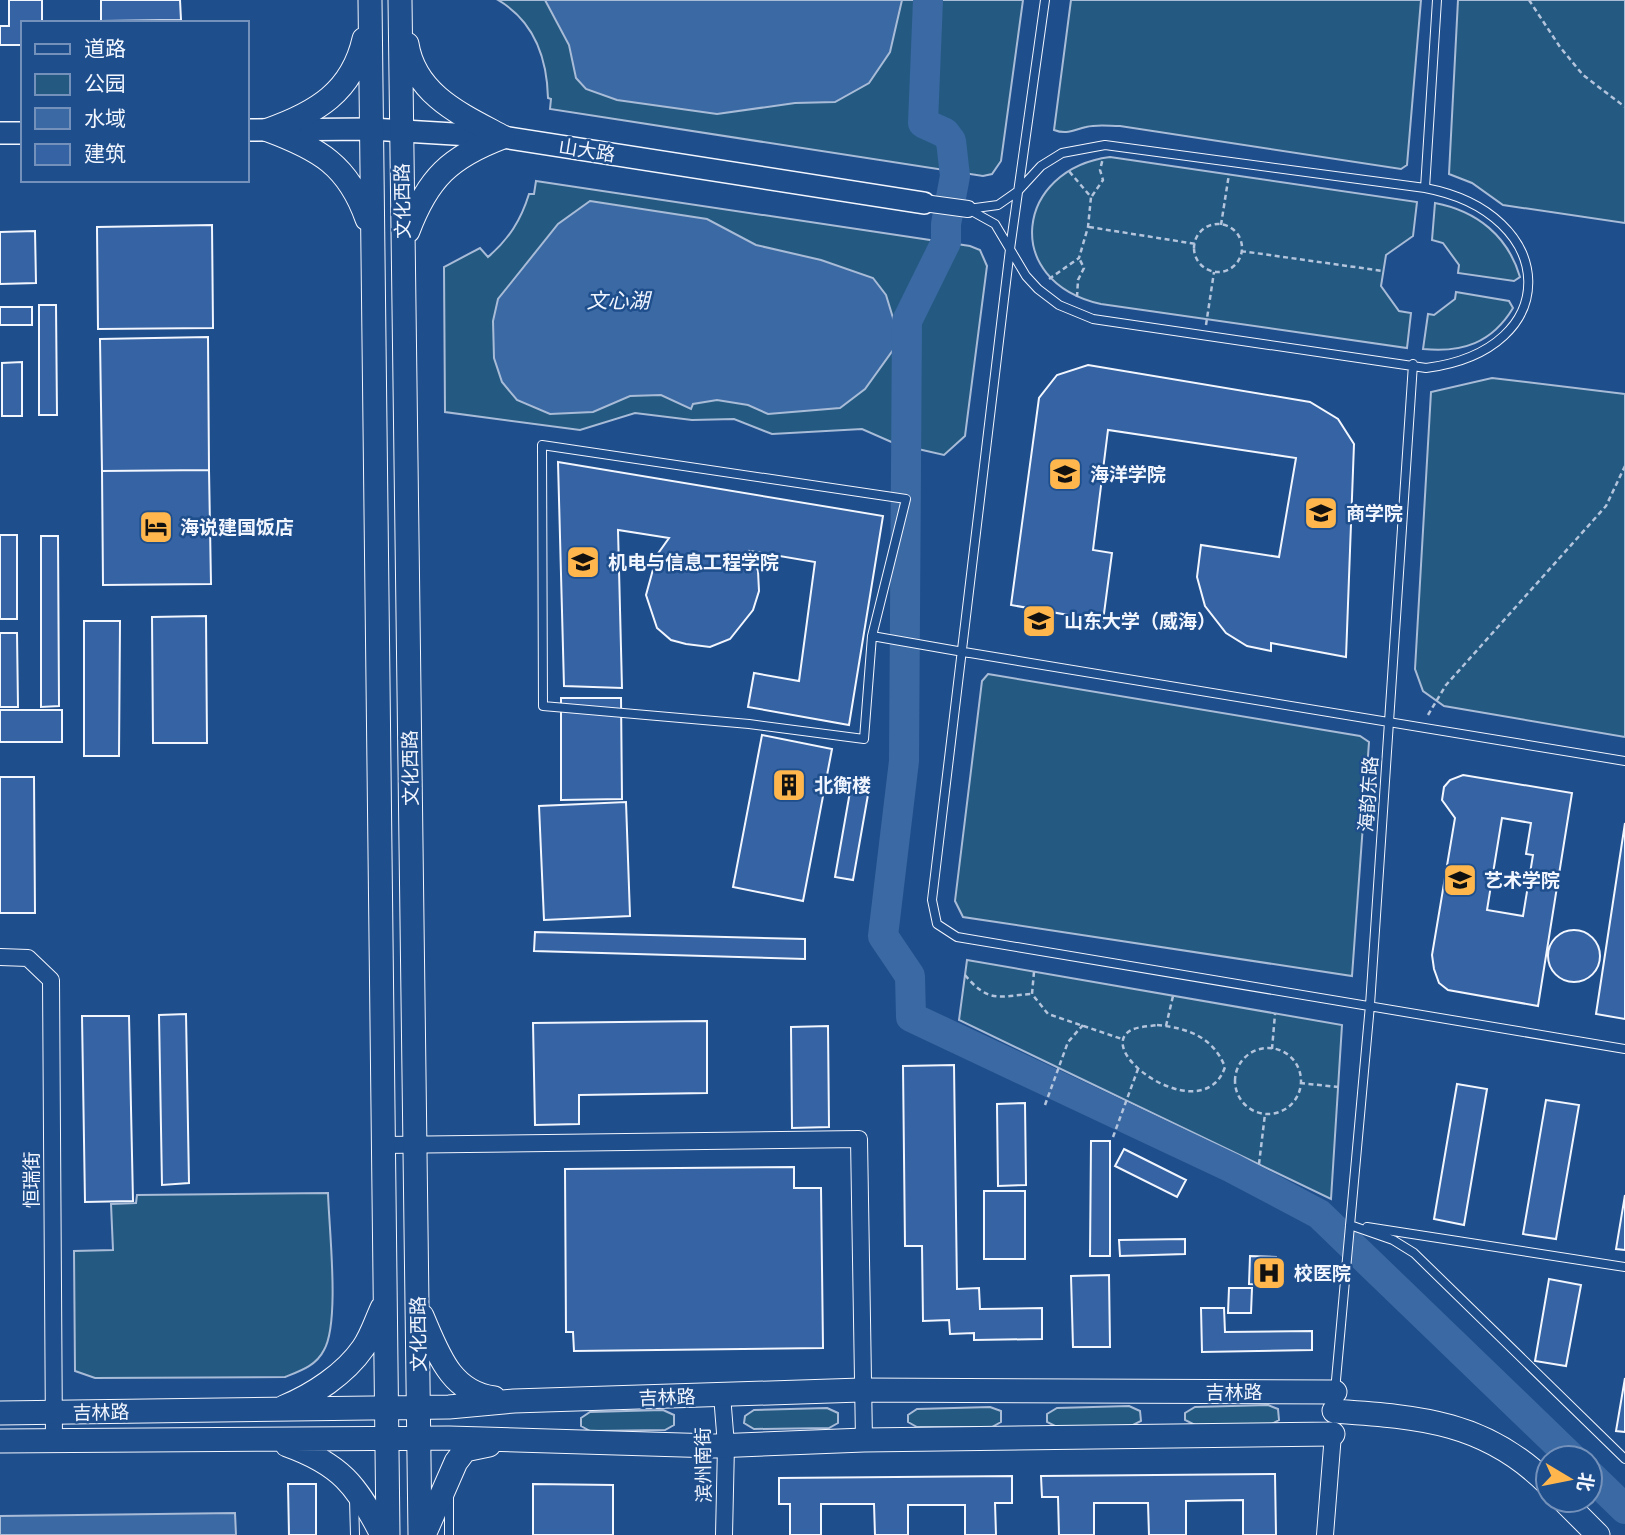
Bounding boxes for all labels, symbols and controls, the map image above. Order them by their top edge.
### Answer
legend [21,21,248,182]
text: 道路 [84,36,126,62]
text: 公园 [84,71,126,97]
text: 水域 [84,106,126,132]
street label: 山大路 [557,135,617,166]
text: 建筑 [84,141,126,167]
street label: 文化西路 [390,163,415,239]
water label: 文心湖 [587,288,652,314]
school or university icon: 海洋学院 [1046,455,1084,493]
place label: 海洋学院 [1090,463,1166,486]
school or university icon: 商学院 [1302,494,1340,532]
place label: 商学院 [1346,502,1403,525]
hotel icon: 海说建国饭店 [137,508,175,546]
place label: 海说建国饭店 [180,516,294,539]
school or university icon: 机电与信息工程学院 [564,543,602,581]
place label: 机电与信息工程学院 [608,551,779,574]
school or university icon: 山东大学（威海） [1020,602,1058,640]
place label: 山东大学（威海） [1064,610,1216,633]
street label: 文化西路 [398,730,423,806]
street label: 海韵东路 [1354,755,1383,833]
building icon: 北衡楼 [770,766,808,804]
place label: 北衡楼 [814,774,871,797]
school or university icon: 艺术学院 [1441,861,1479,899]
place label: 艺术学院 [1484,869,1560,892]
street label: 恒瑞街 [20,1151,43,1209]
hospital icon: 校医院 [1250,1254,1288,1292]
place label: 校医院 [1294,1262,1351,1285]
street label: 文化西路 [406,1296,431,1372]
street label: 吉林路 [1205,1381,1263,1404]
street label: 吉林路 [638,1385,696,1410]
street label: 吉林路 [72,1401,130,1424]
street label: 滨州南街 [691,1427,716,1503]
north arrow [1534,1444,1604,1514]
text: 北 [1572,1471,1598,1493]

